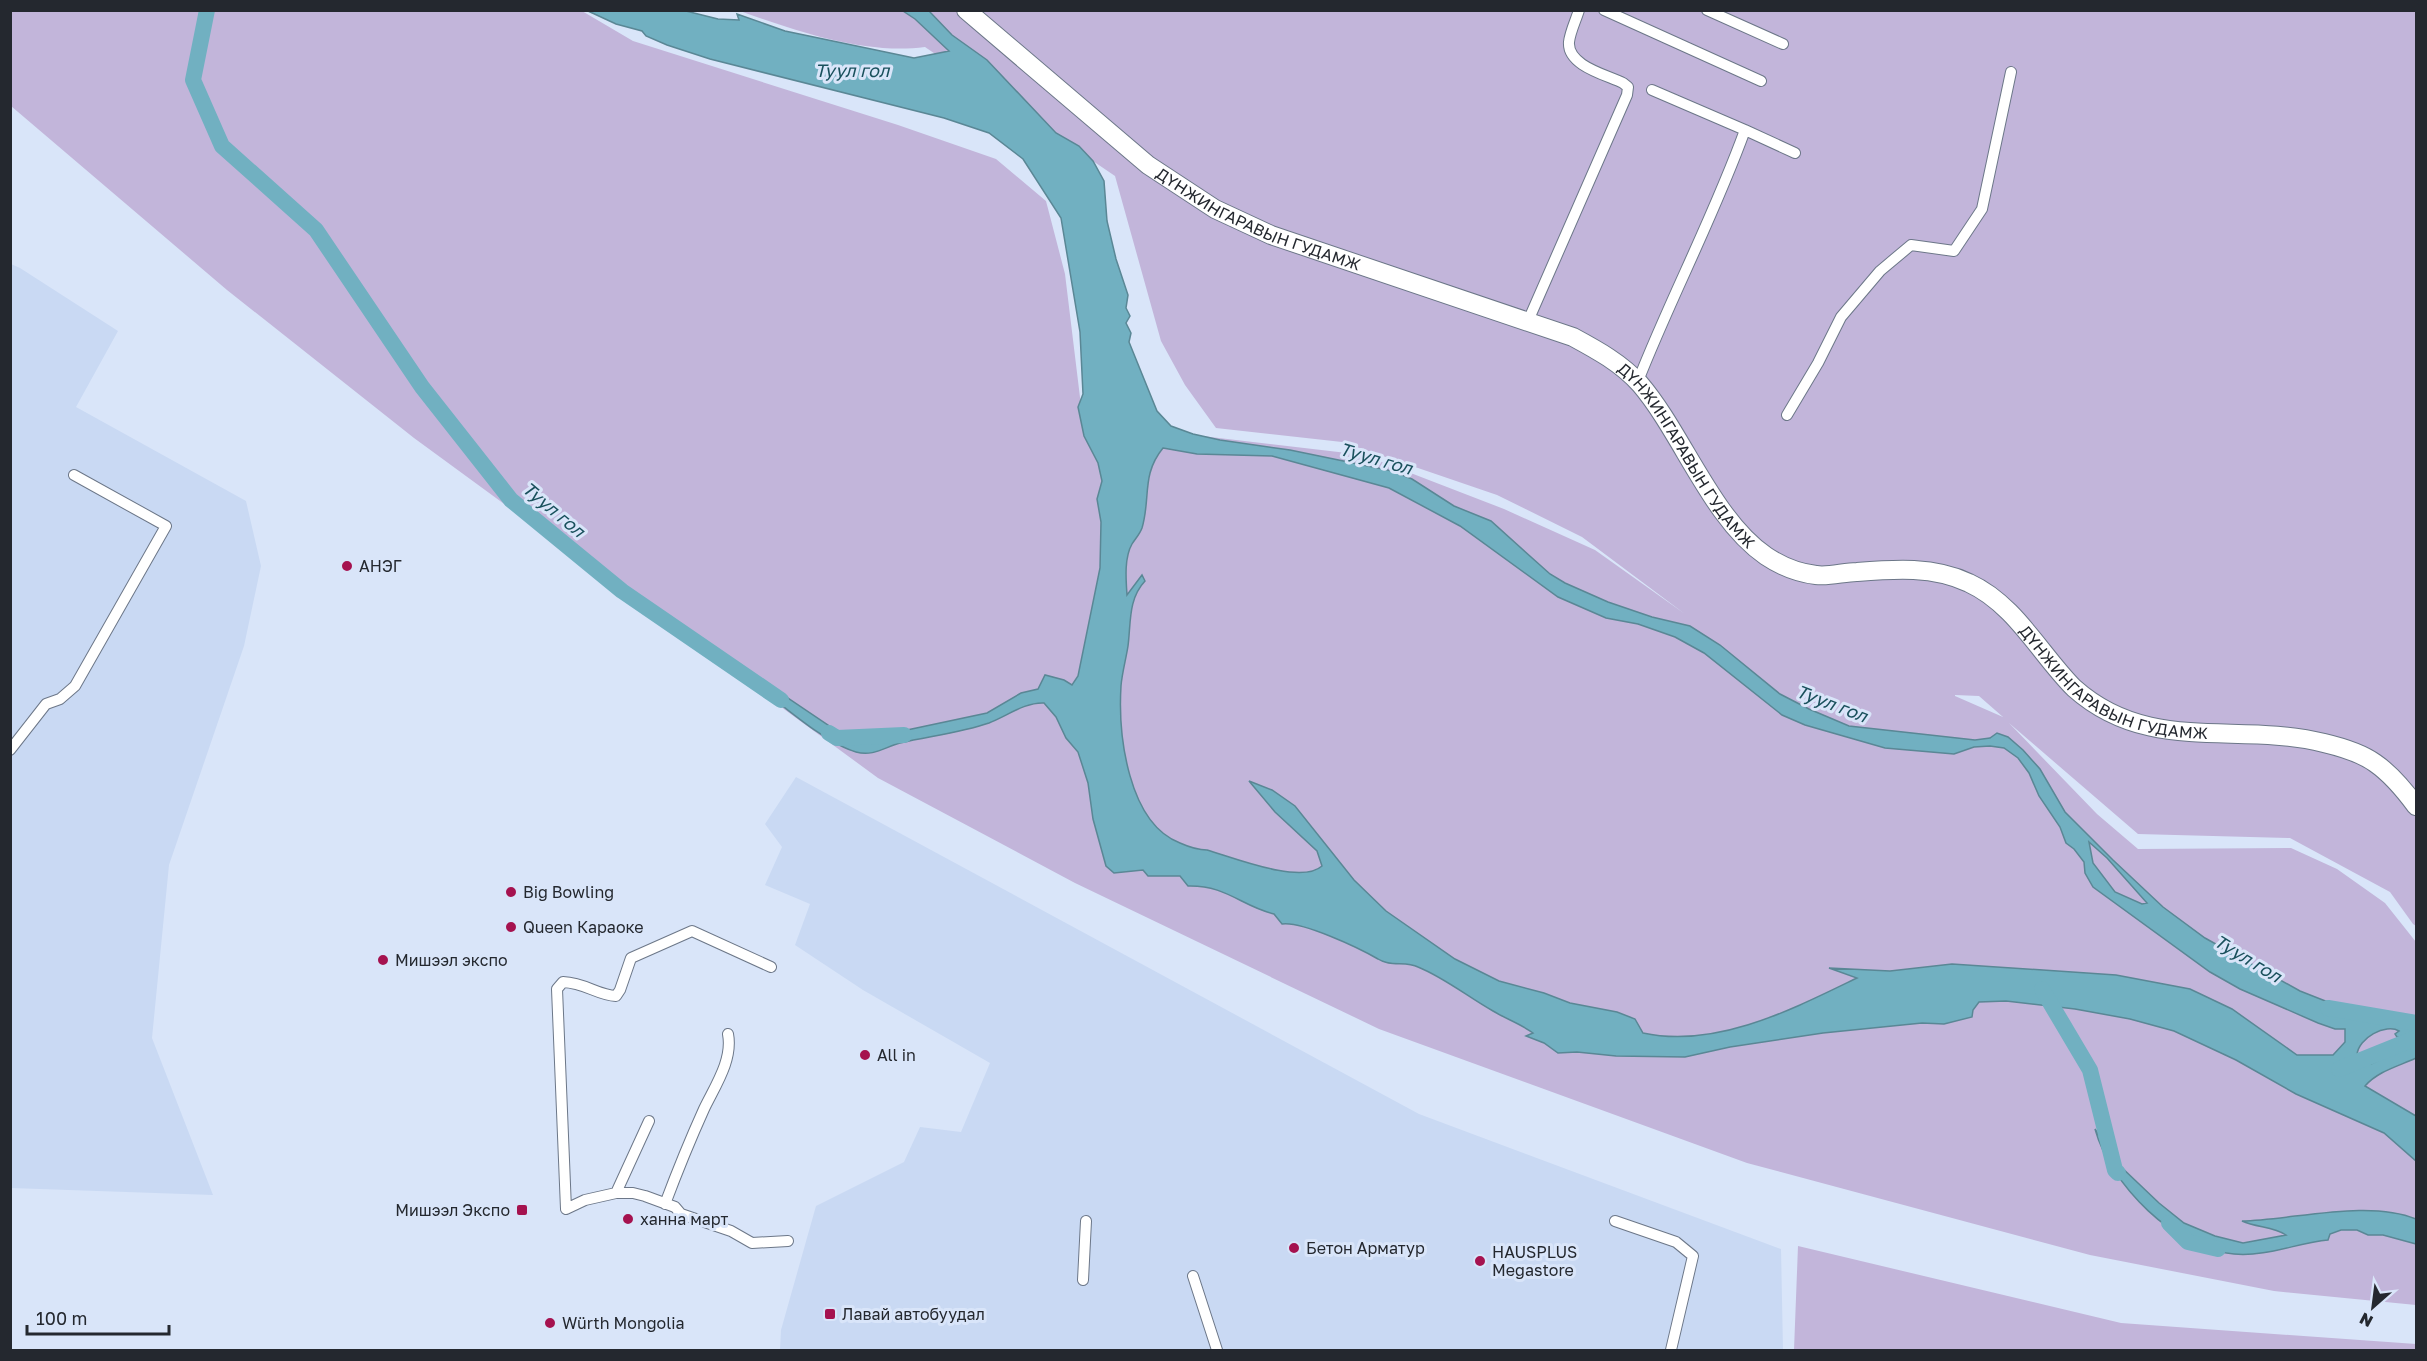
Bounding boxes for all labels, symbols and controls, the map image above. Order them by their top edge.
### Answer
water label: Туул гол [815,59,891,81]
street label: ДҮНЖИНГАРАВЫН ГУДАМЖ [1153,163,1363,275]
street label: ДҮНЖИНГАРАВЫН ГУДАМЖ [1614,358,1759,552]
water label: Туул гол [1337,437,1416,479]
water label: Туул гол [518,477,591,542]
place label: АНЭГ [359,556,402,576]
marker: АНЭГ [340,559,354,573]
street label: ДҮНЖИНГАРАВЫН ГУДАМЖ [2016,621,2208,743]
water label: Туул гол [1793,679,1872,727]
place label: Big Bowling [523,882,614,902]
marker: Big Bowling [504,885,518,899]
place label: Queen Караоке [523,917,644,937]
marker: Queen Караоке [504,920,518,934]
water label: Туул гол [2210,929,2287,987]
place label: Мишээл экспо [395,950,508,970]
marker: Мишээл экспо [376,953,390,967]
place label: All in [877,1045,916,1065]
marker: All in [858,1048,872,1062]
place label: Мишээл Экспо [395,1200,510,1220]
marker: Мишээл Экспо [515,1203,529,1217]
place label: ханна март [640,1209,728,1229]
marker: ханна март [621,1212,635,1226]
place label: Бетон Арматур [1306,1238,1425,1258]
marker: Бетон Арматур [1287,1241,1301,1255]
place label: HAUSPLUS Megastore [1492,1242,1577,1280]
marker: HAUSPLUS Megastore [1473,1254,1487,1268]
north arrow [2343,1277,2403,1337]
scale bar [27,1298,170,1336]
place label: Лавай автобуудал [842,1304,985,1324]
text: 100 m [36,1307,87,1329]
marker: Лавай автобуудал [823,1307,837,1321]
text: N [2356,1309,2376,1332]
place label: Würth Mongolia [562,1313,685,1333]
marker: Würth Mongolia [543,1316,557,1330]

